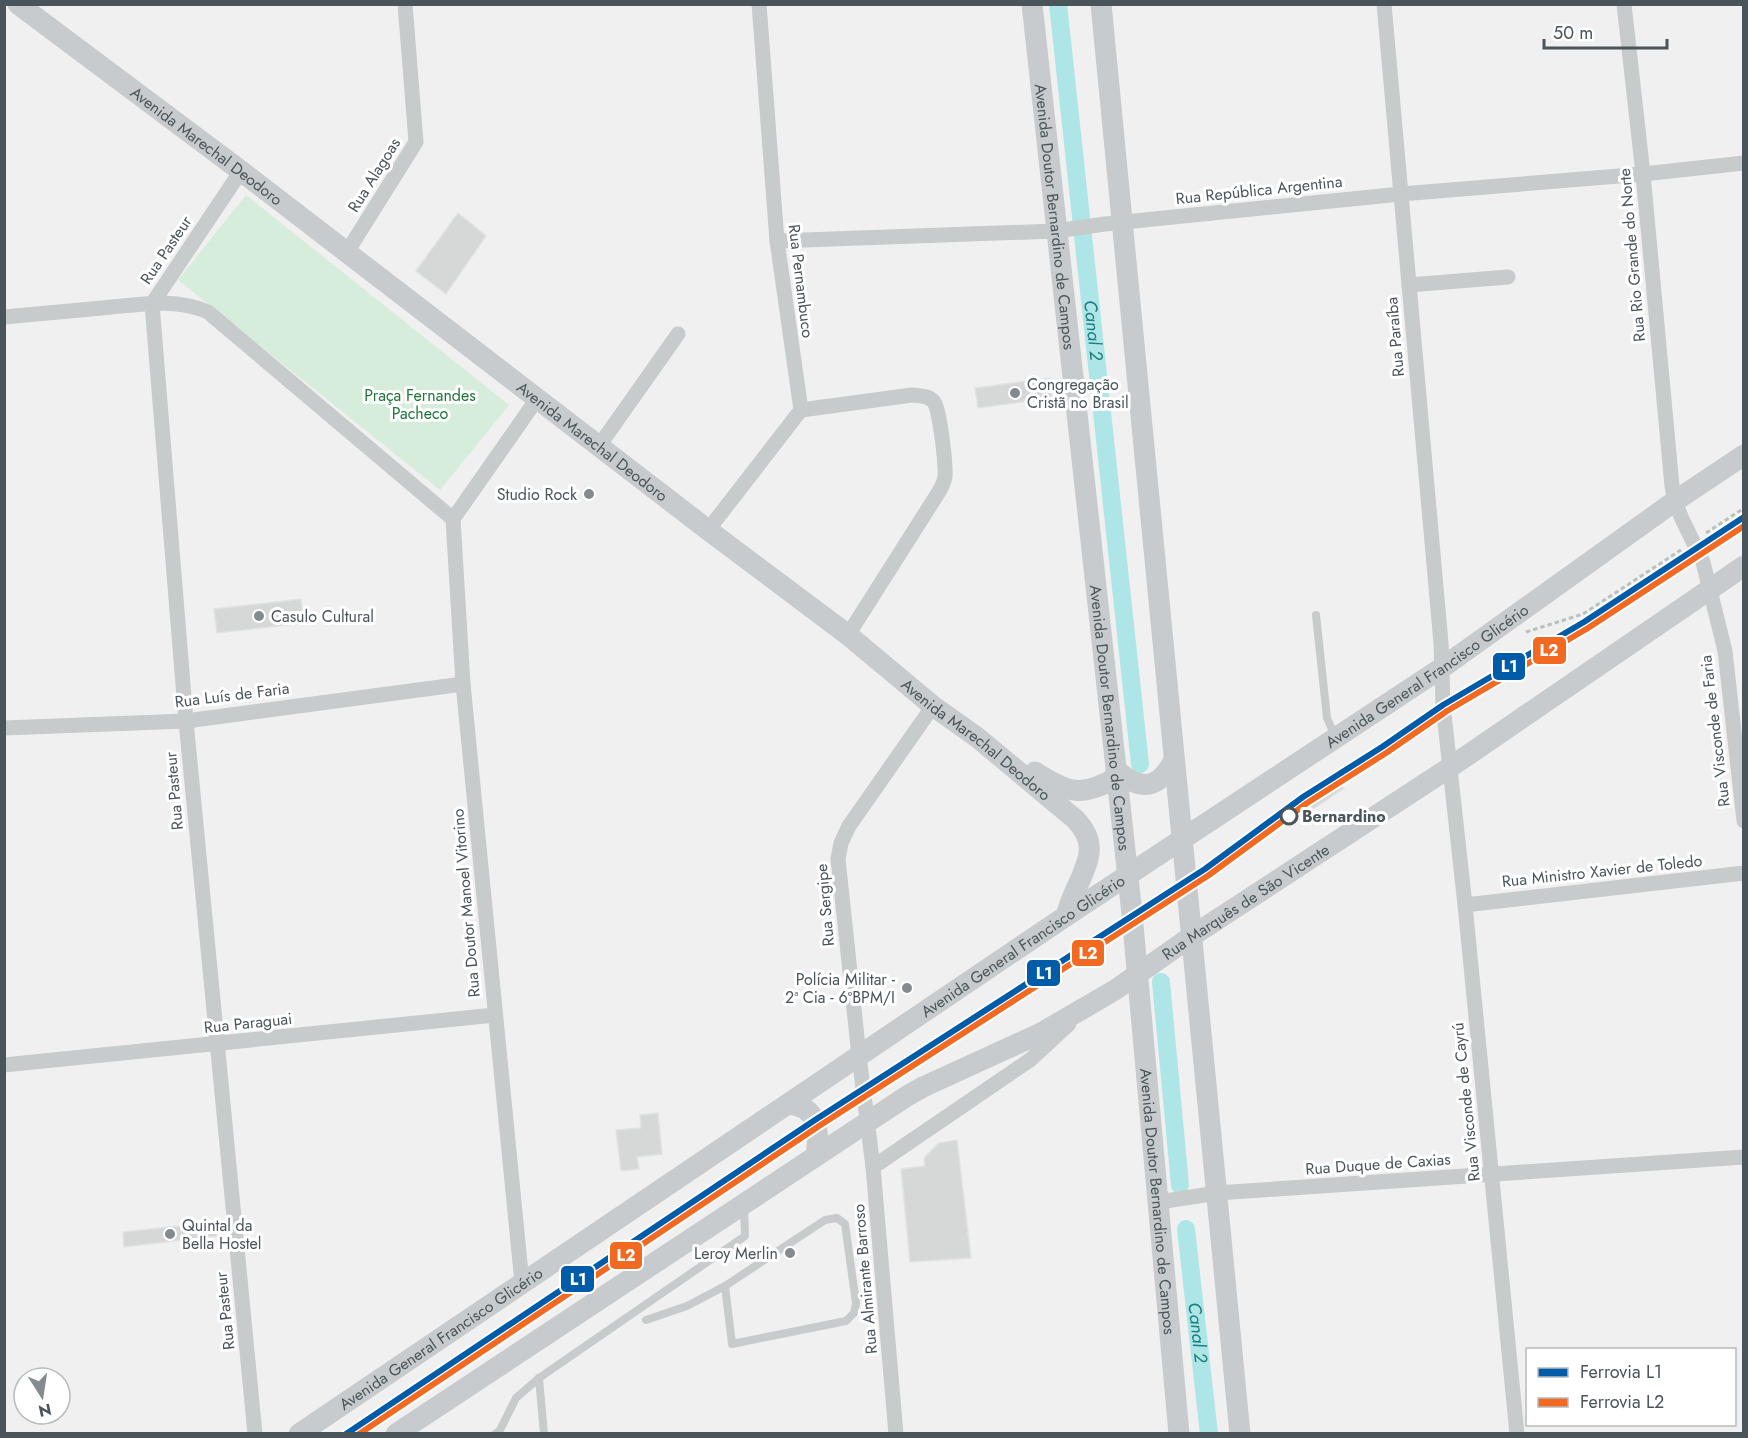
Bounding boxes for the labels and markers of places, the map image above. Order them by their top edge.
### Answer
place label: Congregação Cristã no Brasil [1027,373,1129,414]
marker: Congregação Cristã no Brasil [1008,386,1022,400]
place label: Studio Rock [497,483,578,506]
marker: Studio Rock [582,487,596,501]
place label: Casulo Cultural [271,605,374,628]
marker: Casulo Cultural [252,609,266,623]
place label: Bernardino [1302,805,1386,828]
marker: Bernardino [1280,807,1298,825]
place label: Polícia Militar - 2ª Cia - 6ºBPM/I [785,968,896,1009]
marker: Polícia Militar - 2ª Cia - 6ºBPM/I [900,981,914,995]
place label: Quintal da Bella Hostel [182,1214,261,1255]
marker: Quintal da Bella Hostel [163,1227,177,1241]
place label: Leroy Merlin [694,1242,778,1265]
marker: Leroy Merlin [783,1246,797,1260]

